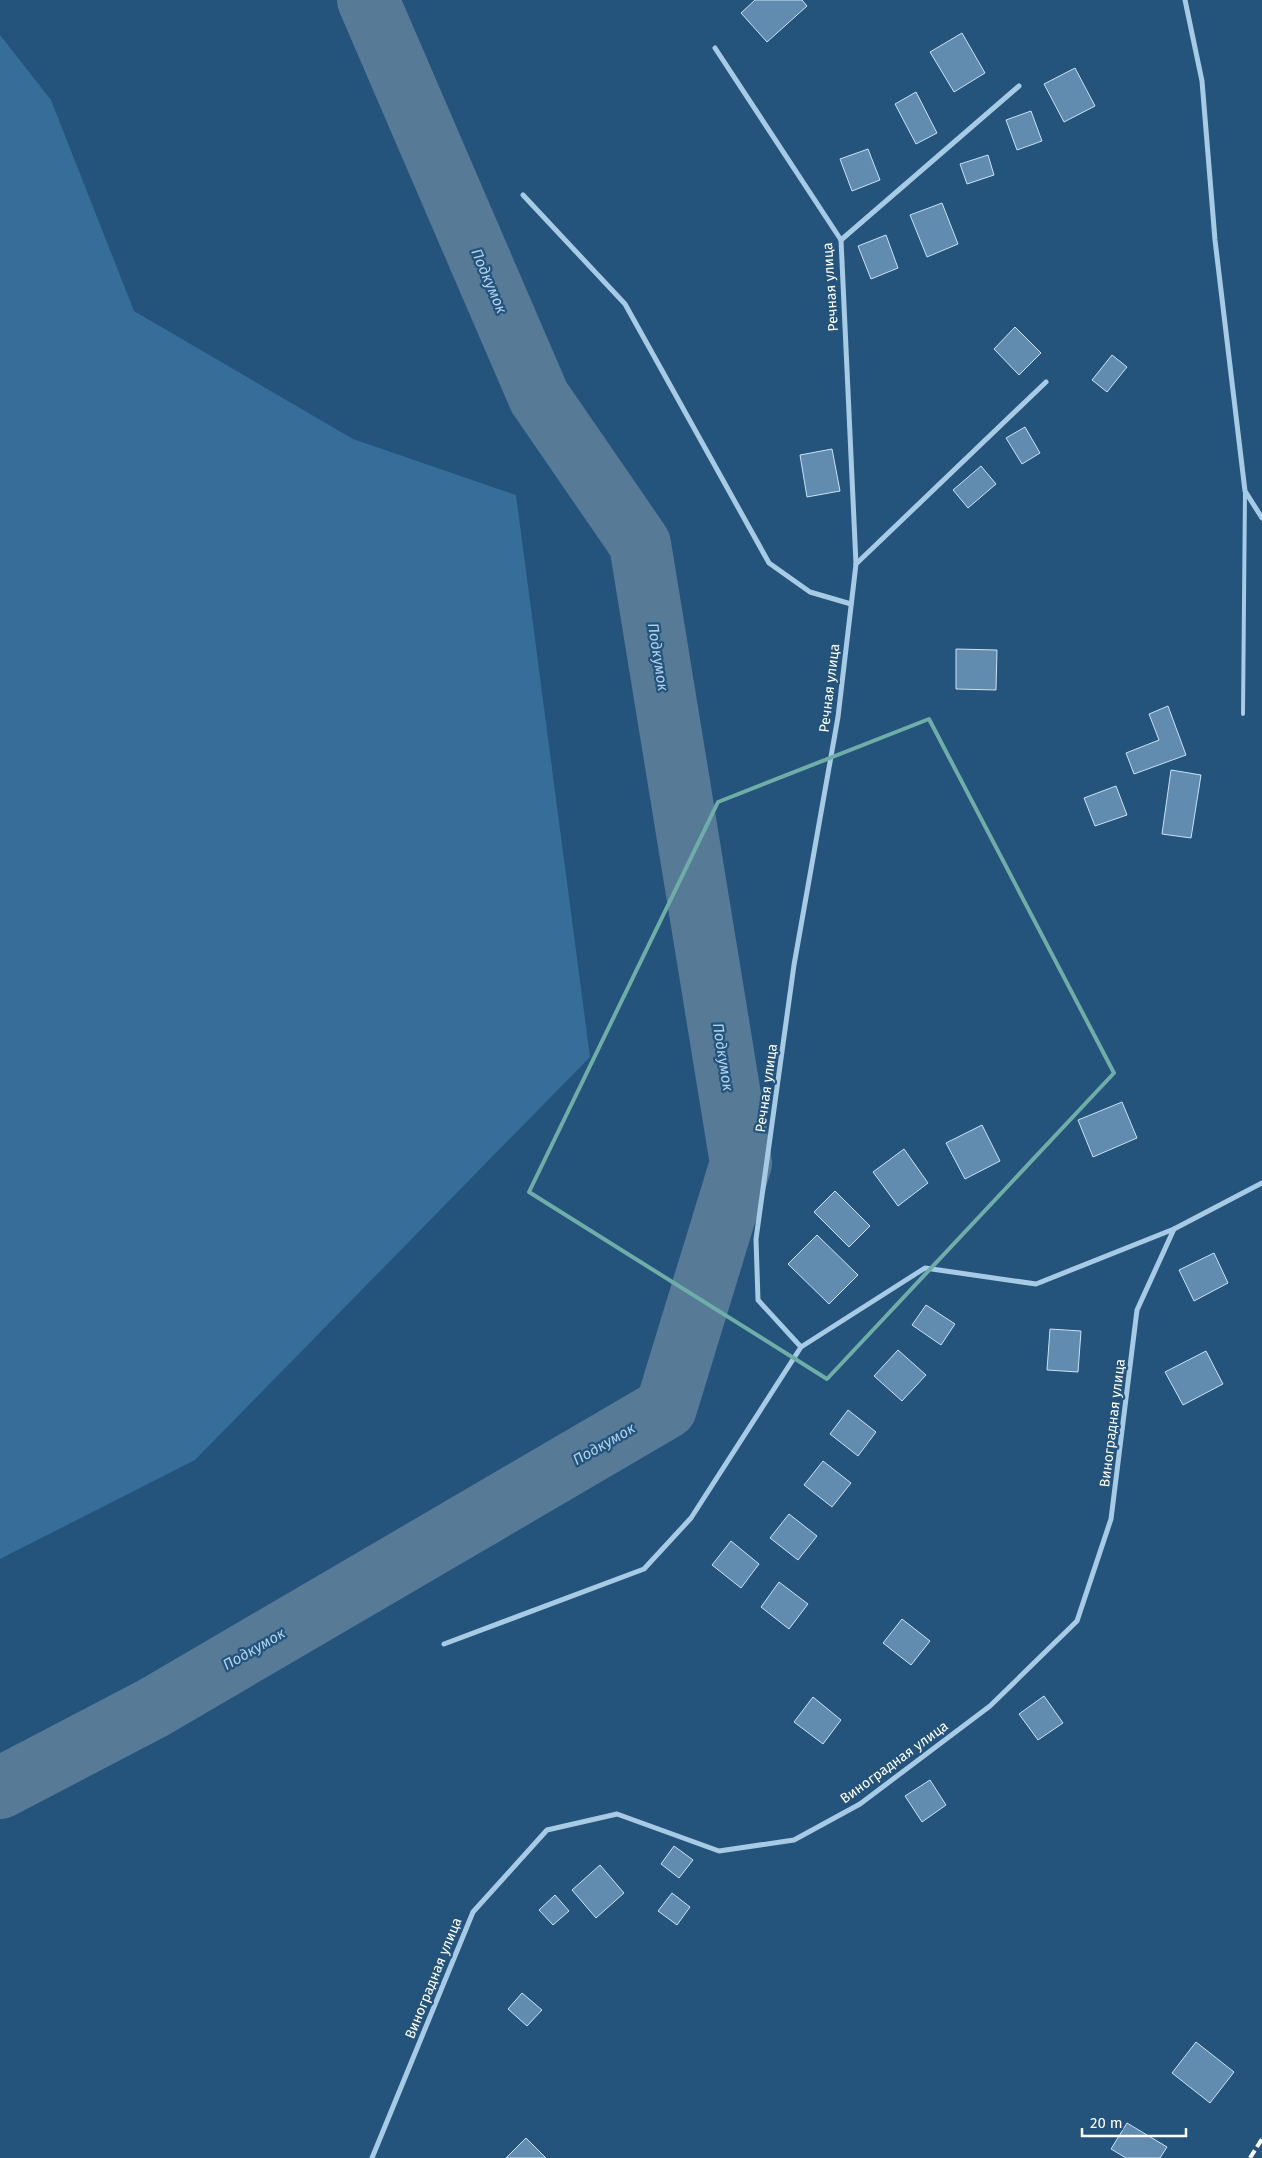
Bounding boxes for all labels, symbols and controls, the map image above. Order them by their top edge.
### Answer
street label: Речная улица [819,242,842,332]
water label: Подкумок [467,246,511,316]
water label: Подкумок [644,621,672,693]
street label: Речная улица [816,643,843,733]
water label: Подкумок [709,1021,737,1093]
street label: Речная улица [752,1043,781,1134]
street label: Виноградная улица [1096,1358,1129,1488]
water label: Подкумок [570,1419,638,1469]
water label: Подкумок [220,1624,288,1674]
street label: Виноградная улица [837,1718,952,1807]
street label: Виноградная улица [401,1915,466,2041]
scale bar [1082,2106,1186,2138]
text: 20 m [1090,2114,1123,2132]

